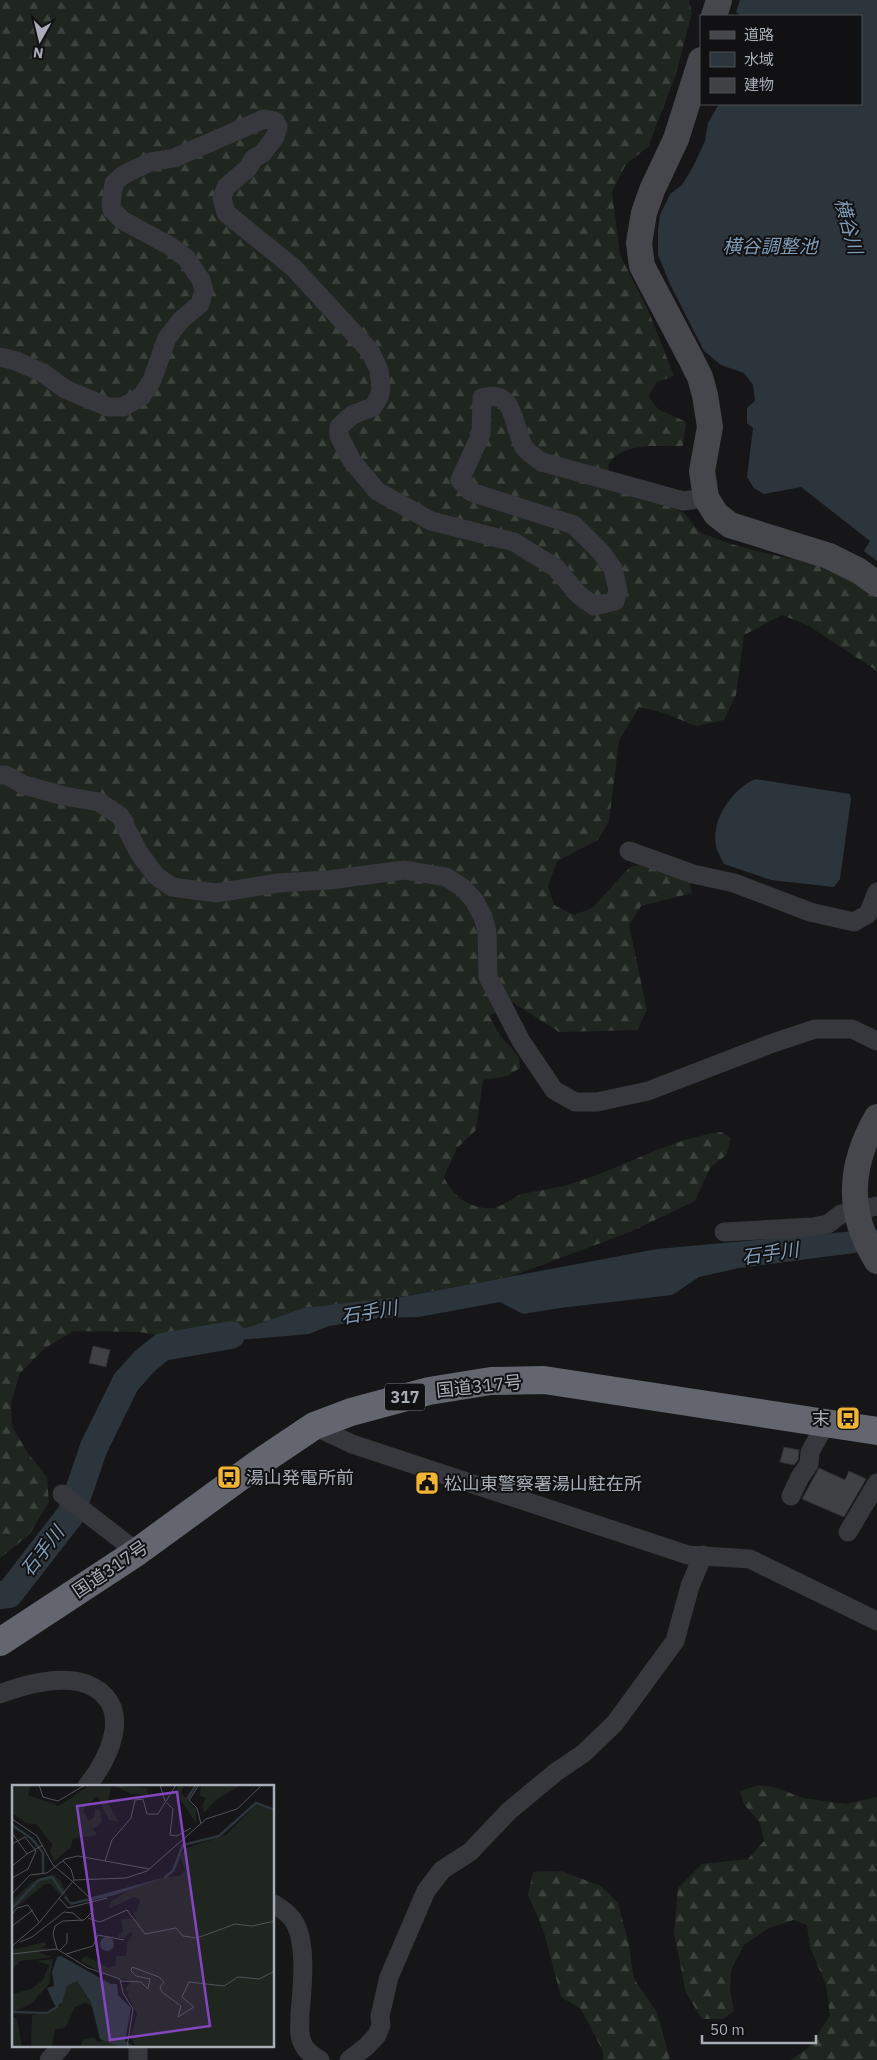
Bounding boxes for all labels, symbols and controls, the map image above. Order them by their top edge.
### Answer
north arrow [15,15,65,65]
legend [700,15,862,105]
text: 道路 [744,25,774,44]
text: N [32,43,44,62]
text: 水域 [744,50,774,69]
text: 建物 [744,75,774,94]
water label: 横谷川 [830,195,868,259]
water label: 横谷調整池 [722,234,819,258]
water label: 石手川 [740,1237,802,1269]
water label: 石手川 [339,1295,401,1329]
street label: 国道317号 [435,1370,523,1402]
road number: 317 [385,1384,425,1410]
bus stop icon: 末 [835,1405,861,1431]
place label: 末 [812,1407,830,1430]
bus stop icon: 湯山発電所前 [216,1464,242,1490]
place label: 湯山発電所前 [246,1466,354,1489]
public building icon: 松山東警察署湯山駐在所 [414,1470,440,1496]
place label: 松山東警察署湯山駐在所 [444,1472,642,1495]
water label: 石手川 [15,1520,70,1581]
street label: 国道317号 [68,1535,152,1603]
inset map [12,1785,275,2048]
scale bar [702,2012,816,2044]
text: 50 m [710,2020,745,2039]

